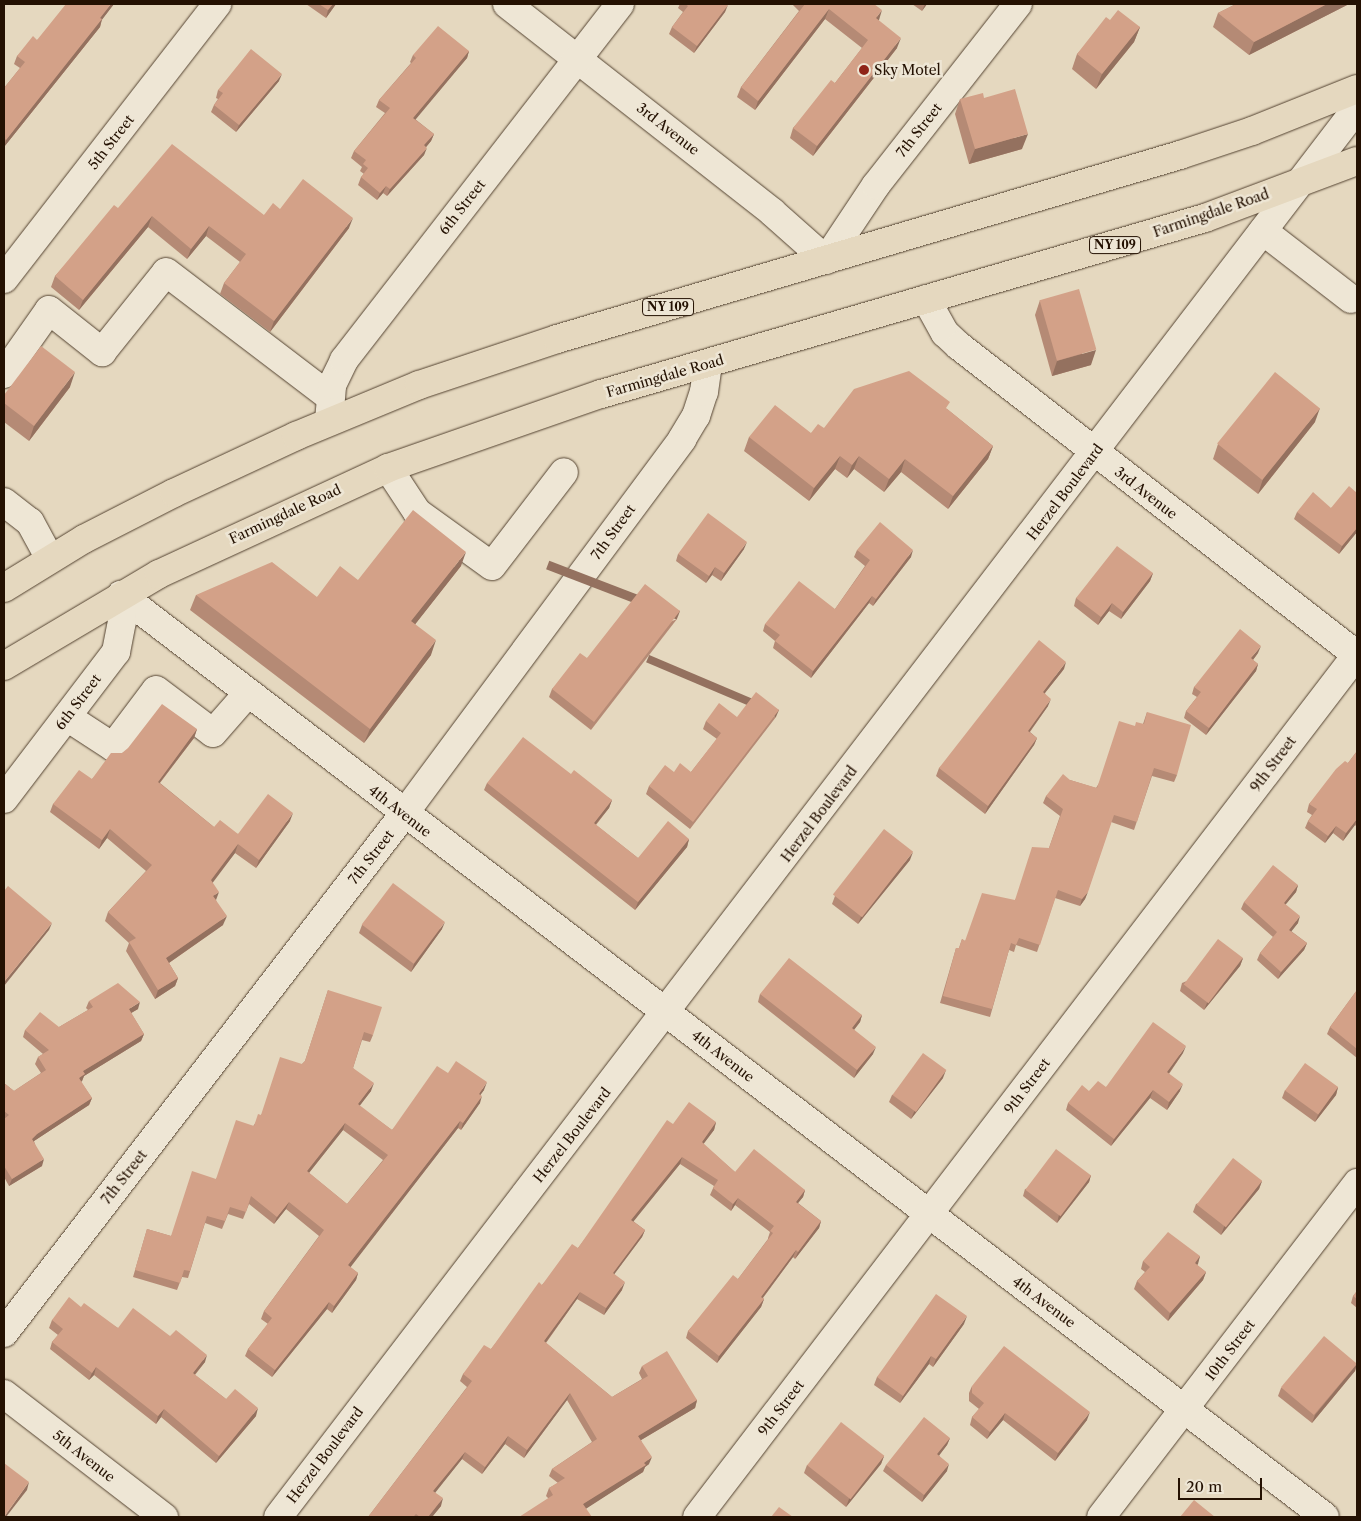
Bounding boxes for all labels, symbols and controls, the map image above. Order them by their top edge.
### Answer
place label: Sky Motel [874,62,941,78]
marker: Sky Motel [858,64,870,76]
street label: 3rd Avenue [633,99,703,159]
street label: 7th Street [893,100,945,160]
street label: 5th Street [84,111,138,173]
street label: 6th Street [435,176,489,238]
street label: Farmingdale Road [1151,185,1271,241]
road number: NY 109 [1089,236,1141,254]
road number: NY 109 [642,298,694,316]
street label: Farmingdale Road [604,351,726,401]
street label: Herzel Boulevard [1023,441,1107,543]
street label: 3rd Avenue [1111,463,1181,523]
street label: Farmingdale Road [226,481,344,547]
street label: 7th Street [587,501,639,563]
street label: 6th Street [52,671,104,733]
street label: 9th Street [1247,733,1299,795]
street label: Herzel Boulevard [777,763,861,865]
street label: 4th Avenue [365,781,435,841]
street label: 7th Street [345,827,397,887]
street label: 4th Avenue [688,1026,758,1086]
street label: 9th Street [1001,1055,1053,1117]
street label: Herzel Boulevard [530,1084,614,1186]
street label: 7th Street [98,1147,150,1207]
street label: 4th Avenue [1009,1273,1079,1331]
street label: 10th Street [1202,1316,1258,1384]
street label: 9th Street [755,1377,807,1439]
street label: Herzel Boulevard [283,1404,367,1506]
street label: 5th Avenue [49,1426,119,1486]
scale bar [1181,1468,1265,1500]
text: 20 m [1186,1477,1222,1496]

